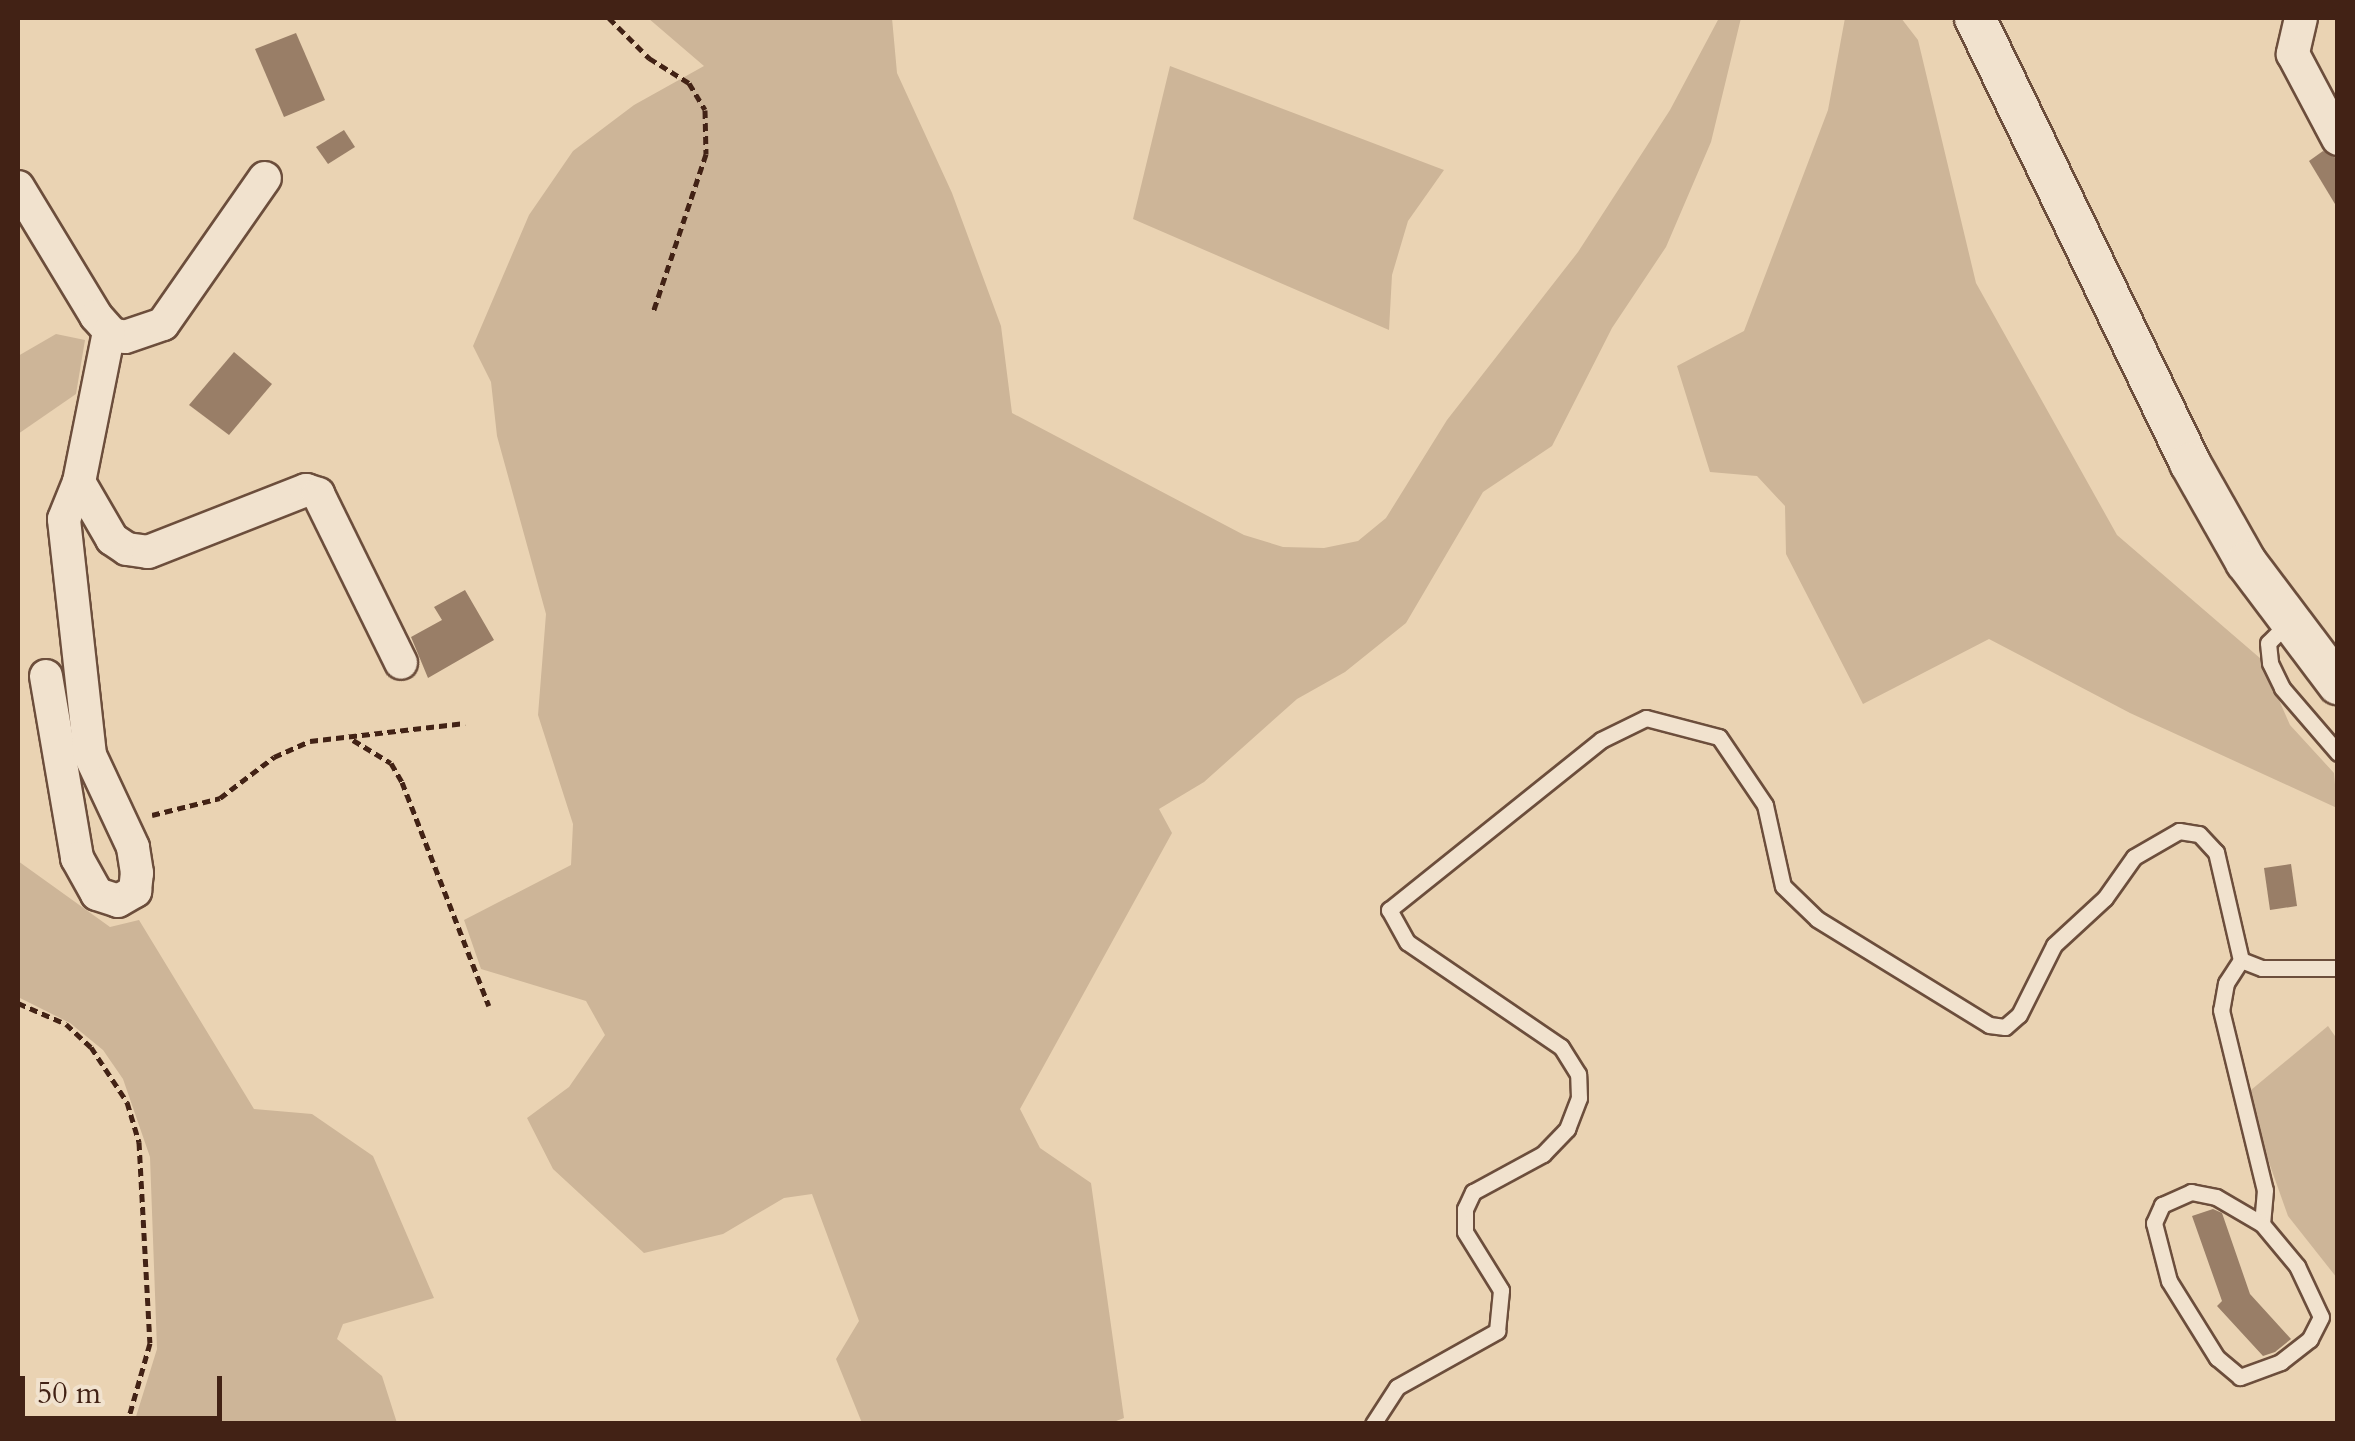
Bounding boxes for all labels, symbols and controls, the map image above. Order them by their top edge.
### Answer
scale bar [25,1356,228,1418]
text: 50 m [37,1373,101,1414]

